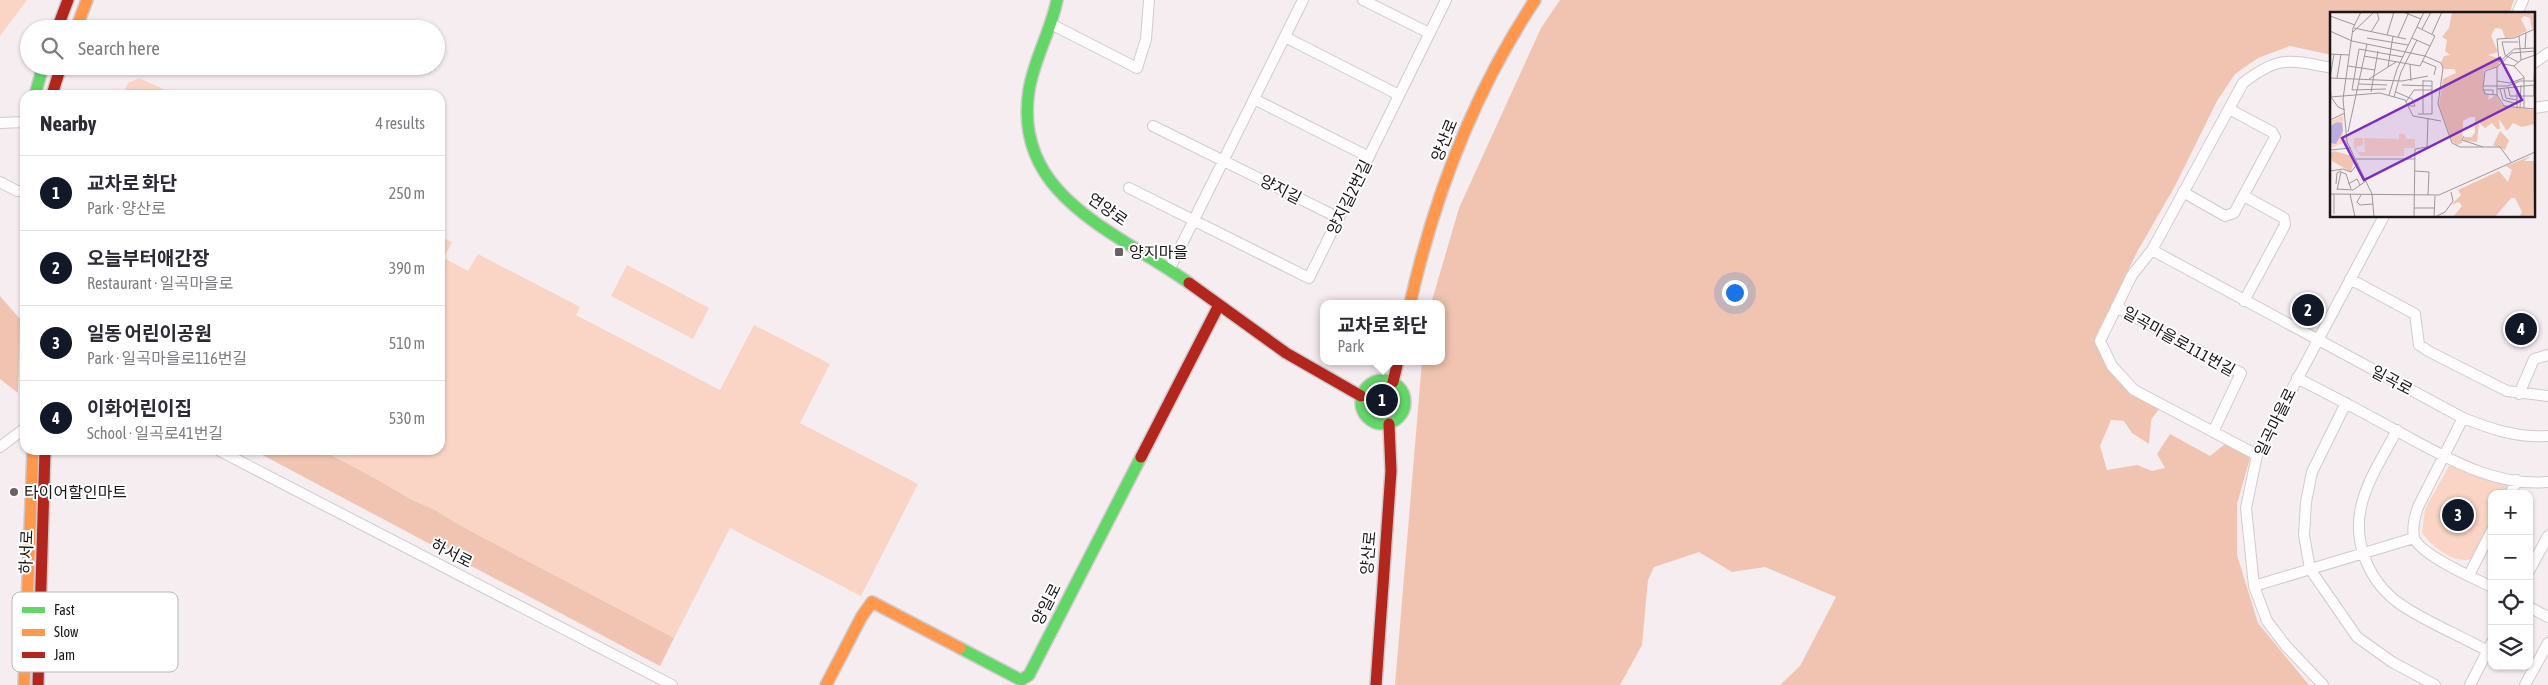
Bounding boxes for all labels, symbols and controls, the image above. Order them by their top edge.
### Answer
inset map [2330,12,2536,218]
search box [20,20,445,75]
icon: search [38,34,66,62]
text: Search here [78,37,160,59]
text: Nearby [40,111,96,135]
text: 4 results [375,114,425,132]
street label: 양산로 [1427,116,1461,164]
street label: 양지길2번길 [1323,157,1375,237]
street label: 양지길 [1257,171,1305,207]
text: 교차로 화단 [87,172,177,194]
text: 1 [52,184,60,202]
text: 250 m [389,184,425,202]
street label: 연양로 [1085,189,1131,229]
text: Park · 양산로 [87,199,166,217]
place label: 양지마을 [1129,243,1188,261]
marker: 양지마을 [1113,246,1125,258]
text: 오늘부터애간장 [87,247,209,269]
text: 2 [52,259,60,277]
text: 390 m [389,259,425,277]
text: Restaurant · 일곡마을로 [87,274,233,292]
your location [1722,280,1748,306]
pin: 2 [2292,291,2324,329]
popup [1320,300,1445,365]
street label: 일곡마을로111번길 [2120,303,2238,379]
pin: 4 [2505,310,2537,348]
text: 교차로 화단 [1337,314,1428,336]
text: 일동 어린이공원 [87,322,212,344]
text: 3 [52,334,60,352]
text: 510 m [389,334,425,352]
text: Park [1337,337,1364,355]
text: Park · 일곡마을로116번길 [87,349,247,367]
street label: 일곡로 [2368,362,2416,398]
pin: 1 [1366,381,1398,419]
street label: 일곡마을로 [2251,385,2299,459]
text: 이화어린이집 [87,397,192,419]
text: 4 [52,409,60,427]
text: 530 m [389,409,425,427]
text: School · 일곡로41번길 [87,424,223,442]
place label: 타이어할인마트 [24,483,127,501]
marker: 타이어할인마트 [8,486,20,498]
map controls [2488,490,2533,670]
button: + [2488,490,2533,535]
pin: 3 [2442,496,2474,534]
street label: 하서로 [16,529,36,574]
street label: 양산로 [1357,530,1379,576]
street label: 하서로 [428,535,476,571]
button: − [2488,535,2533,580]
street label: 양일로 [1028,580,1064,628]
button: locate [2488,580,2533,625]
legend [12,592,178,672]
text: Fast [54,602,75,618]
text: Slow [54,624,79,640]
button: layers [2488,625,2533,670]
text: Jam [54,647,75,663]

